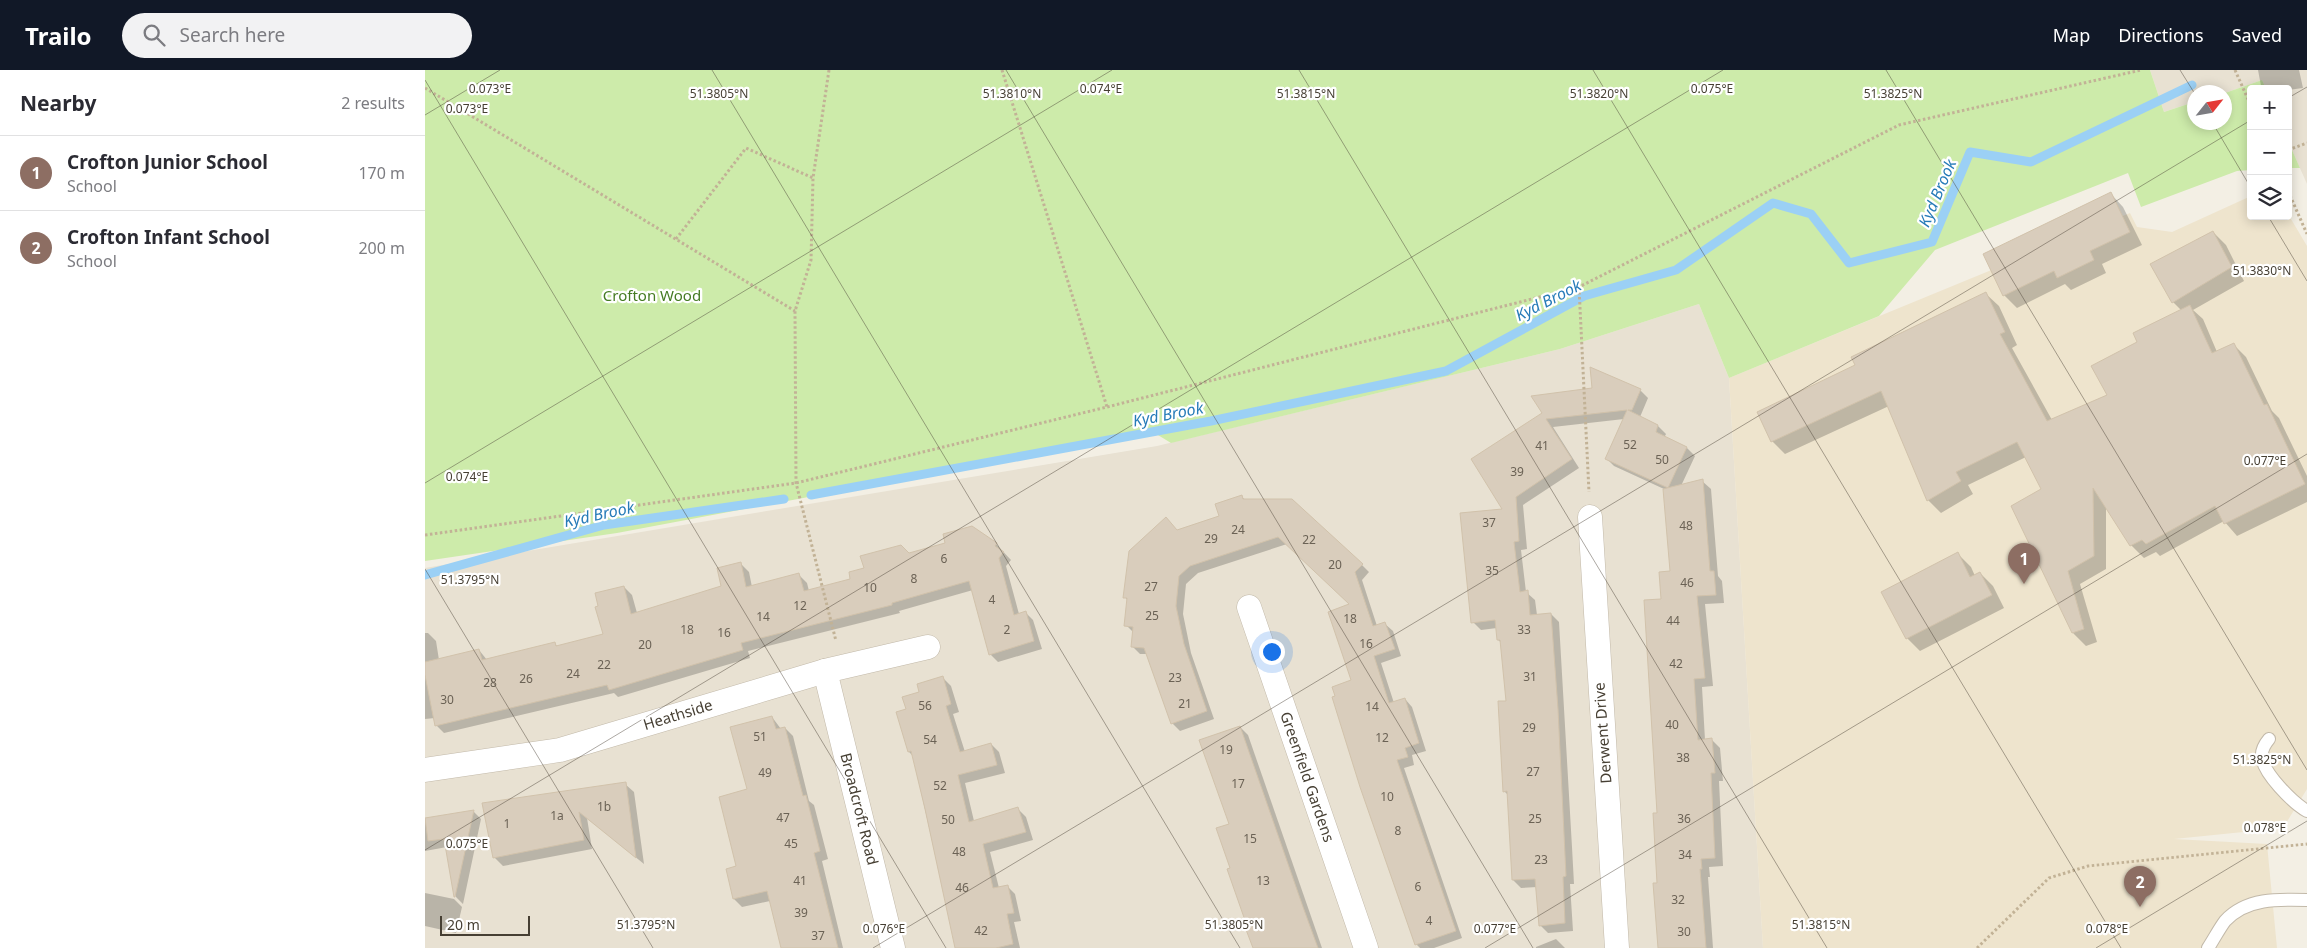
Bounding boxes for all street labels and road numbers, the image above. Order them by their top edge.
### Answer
street label: Derwent Drive [1588,682,1616,784]
street label: Heathside [641,694,715,734]
street label: Greenfield Gardens [1276,709,1340,845]
street label: Broadcroft Road [836,751,884,867]

